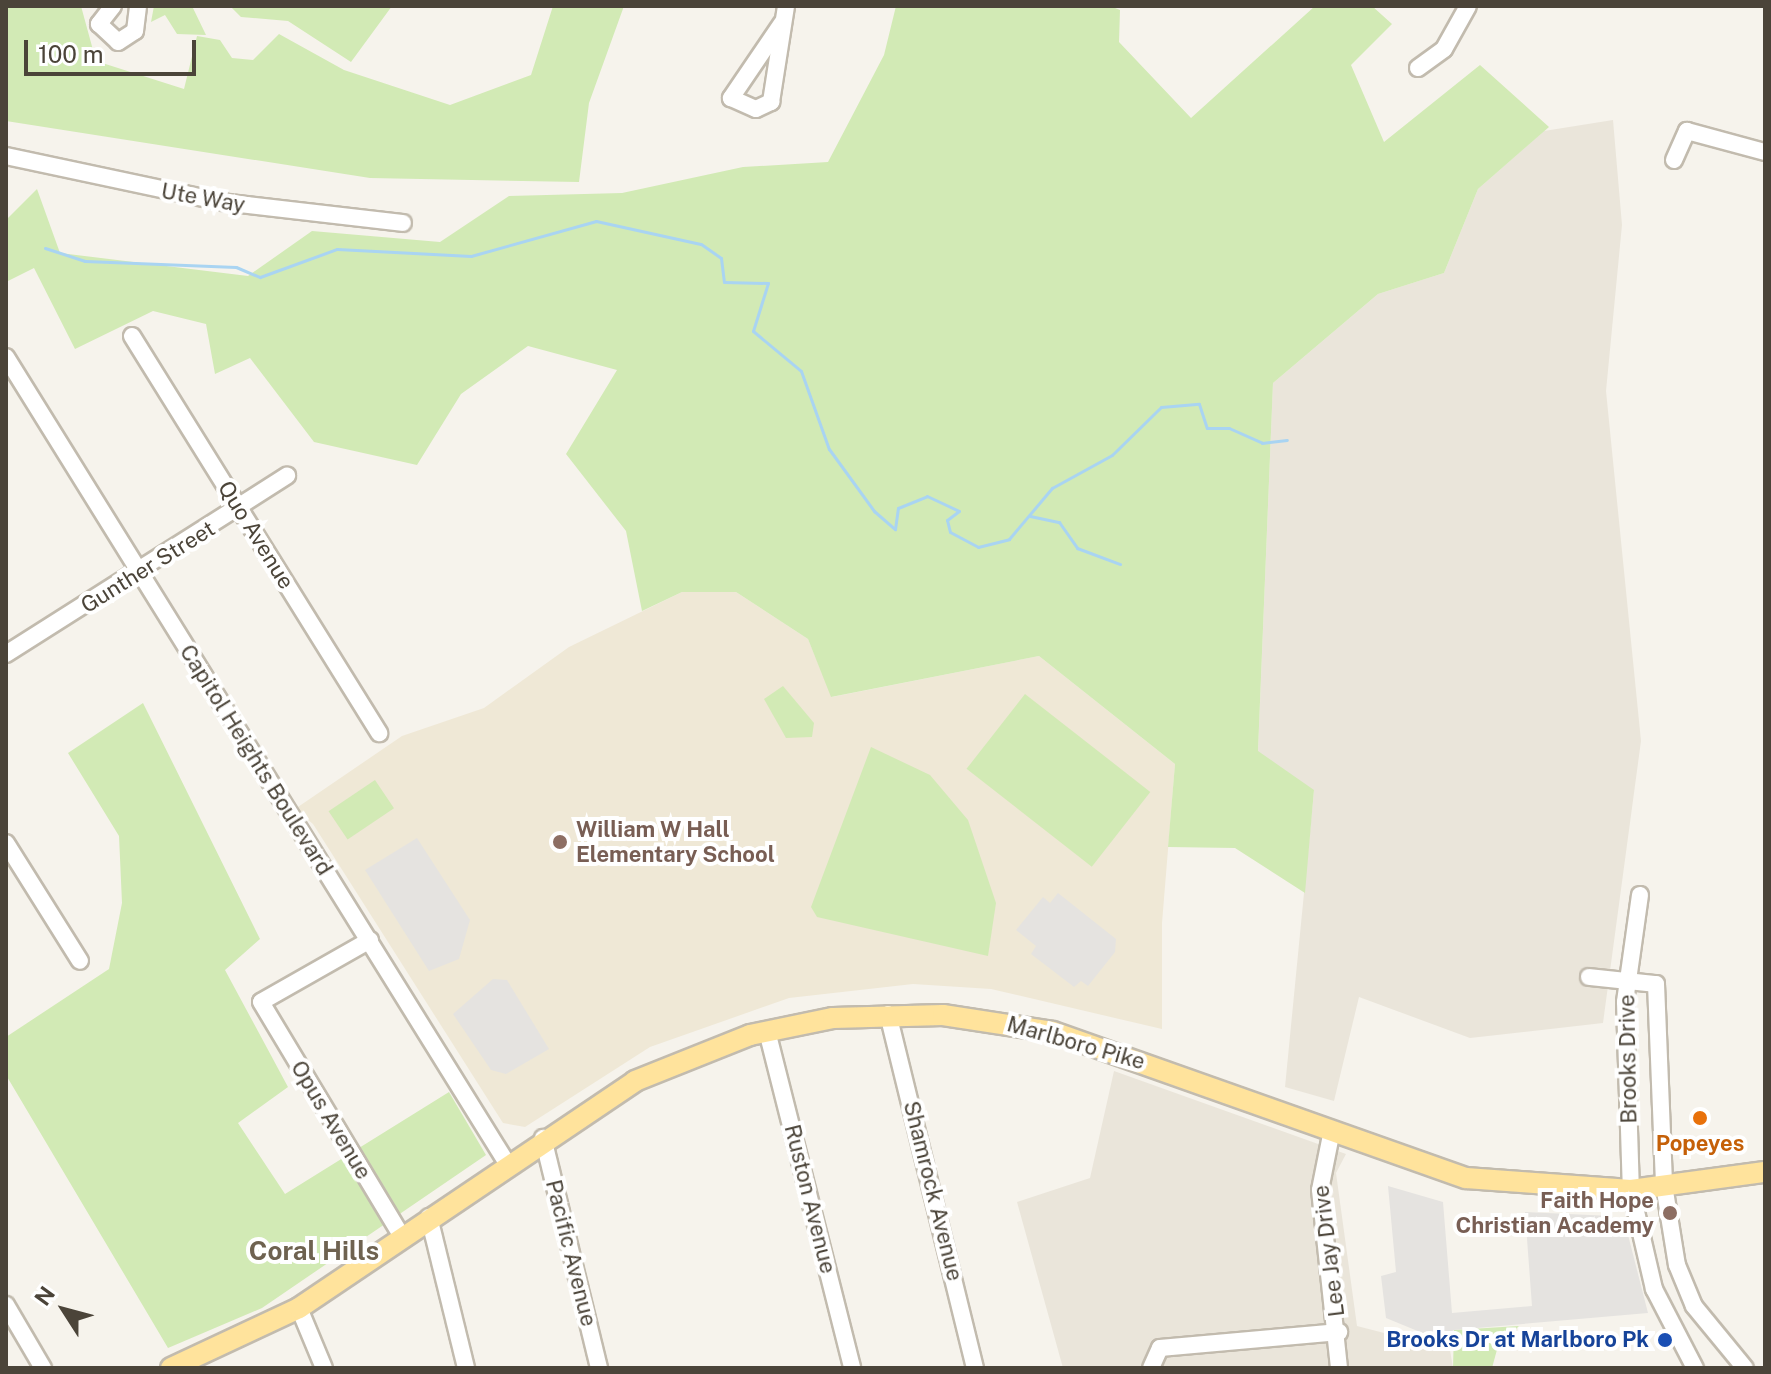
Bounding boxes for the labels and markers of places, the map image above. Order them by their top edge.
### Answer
place label: William W Hall Elementary School [576,816,775,868]
marker: William W Hall Elementary School [551,833,569,851]
marker: Popeyes [1691,1109,1709,1127]
place label: Popeyes [1656,1131,1744,1157]
place label: Faith Hope Christian Academy [1455,1187,1654,1238]
marker: Faith Hope Christian Academy [1661,1204,1679,1222]
place label: Brooks Dr at Marlboro Pk [1386,1327,1649,1353]
marker: Brooks Dr at Marlboro Pk [1656,1331,1674,1349]

